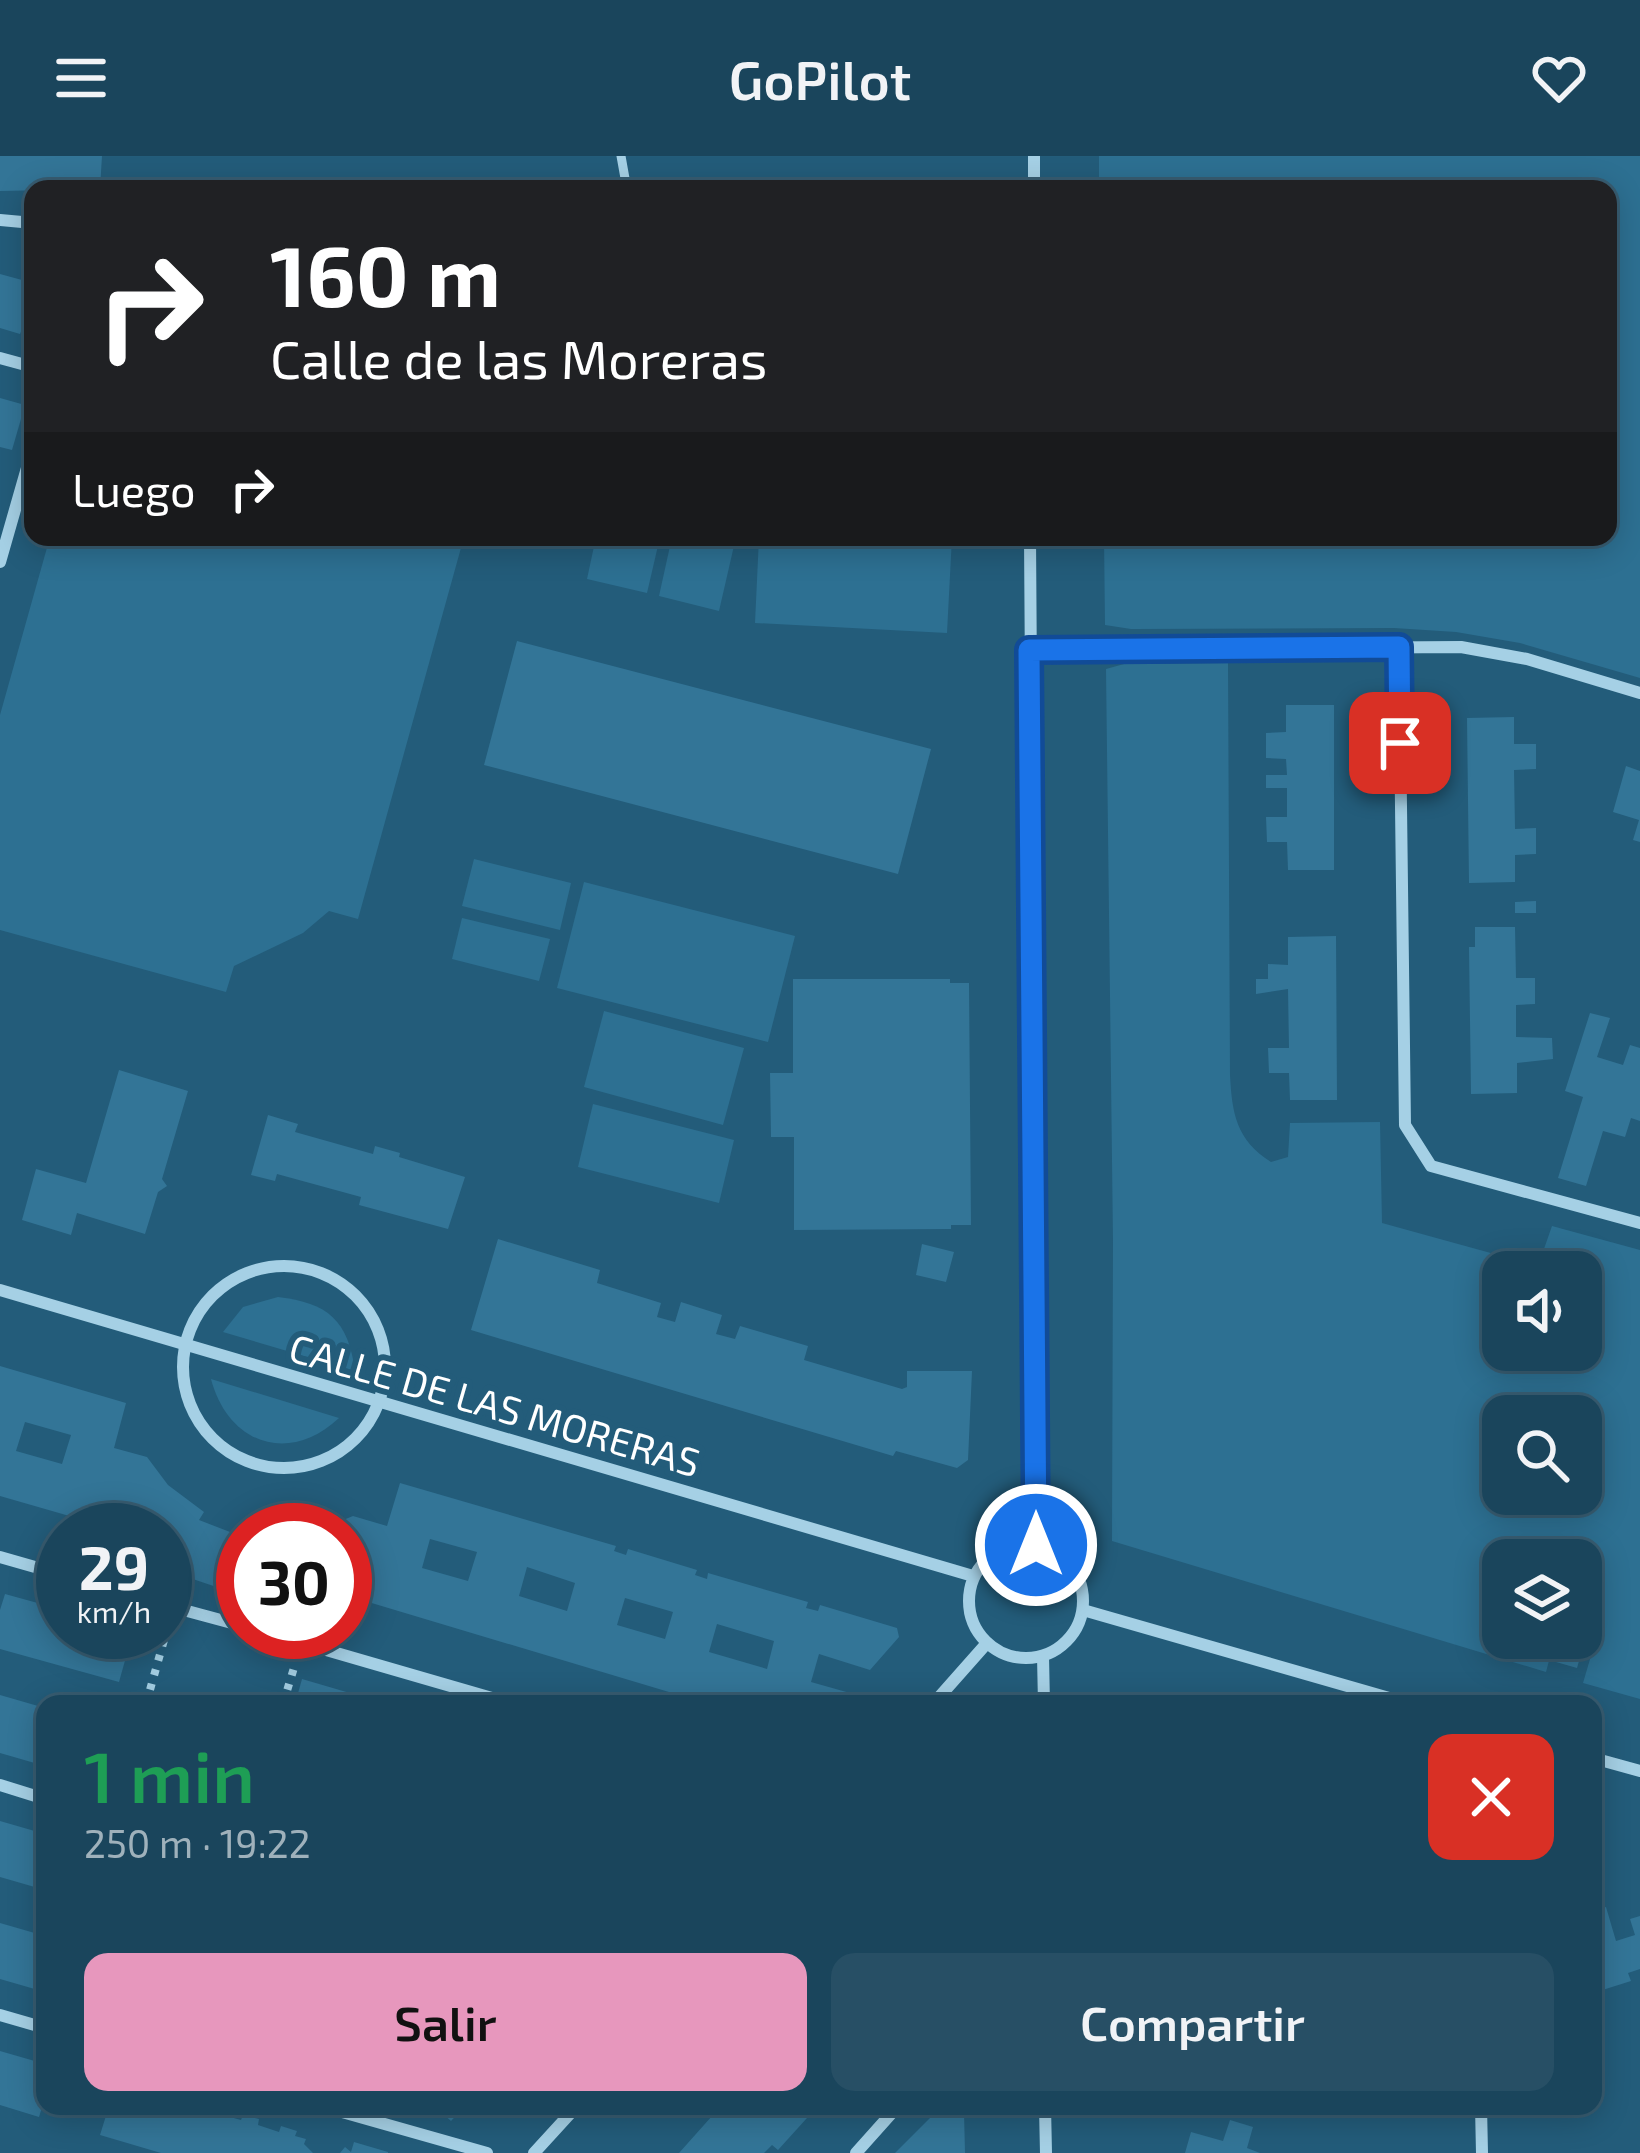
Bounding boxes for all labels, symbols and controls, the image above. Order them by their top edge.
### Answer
icon: menu [48,45,114,111]
icon: heart [1526,45,1592,111]
text: GoPilot [729,46,911,111]
text: 160 m [270,223,501,324]
icon: right [72,228,228,384]
text: Calle de las Moreras [270,325,767,390]
icon: right [219,456,285,522]
text: Luego [72,462,195,516]
pin [1349,692,1451,794]
icon: arrive [1367,710,1433,776]
map controls [1482,1251,1602,1659]
button: sound [1482,1251,1602,1371]
street label: CALLE DE LAS MORERAS [284,1323,706,1485]
button: search [1482,1395,1602,1515]
position arrow [973,1482,1099,1608]
speed limit sign: 30 [216,1503,372,1659]
text: 29 [79,1530,149,1602]
button: layers [1482,1539,1602,1659]
text: km/h [77,1593,151,1629]
text: 1 min [84,1731,255,1817]
button: close [1428,1734,1554,1860]
text: 250 m · 19:22 [84,1819,311,1866]
button: Salir [84,1953,807,2091]
button: Compartir [831,1953,1554,2091]

